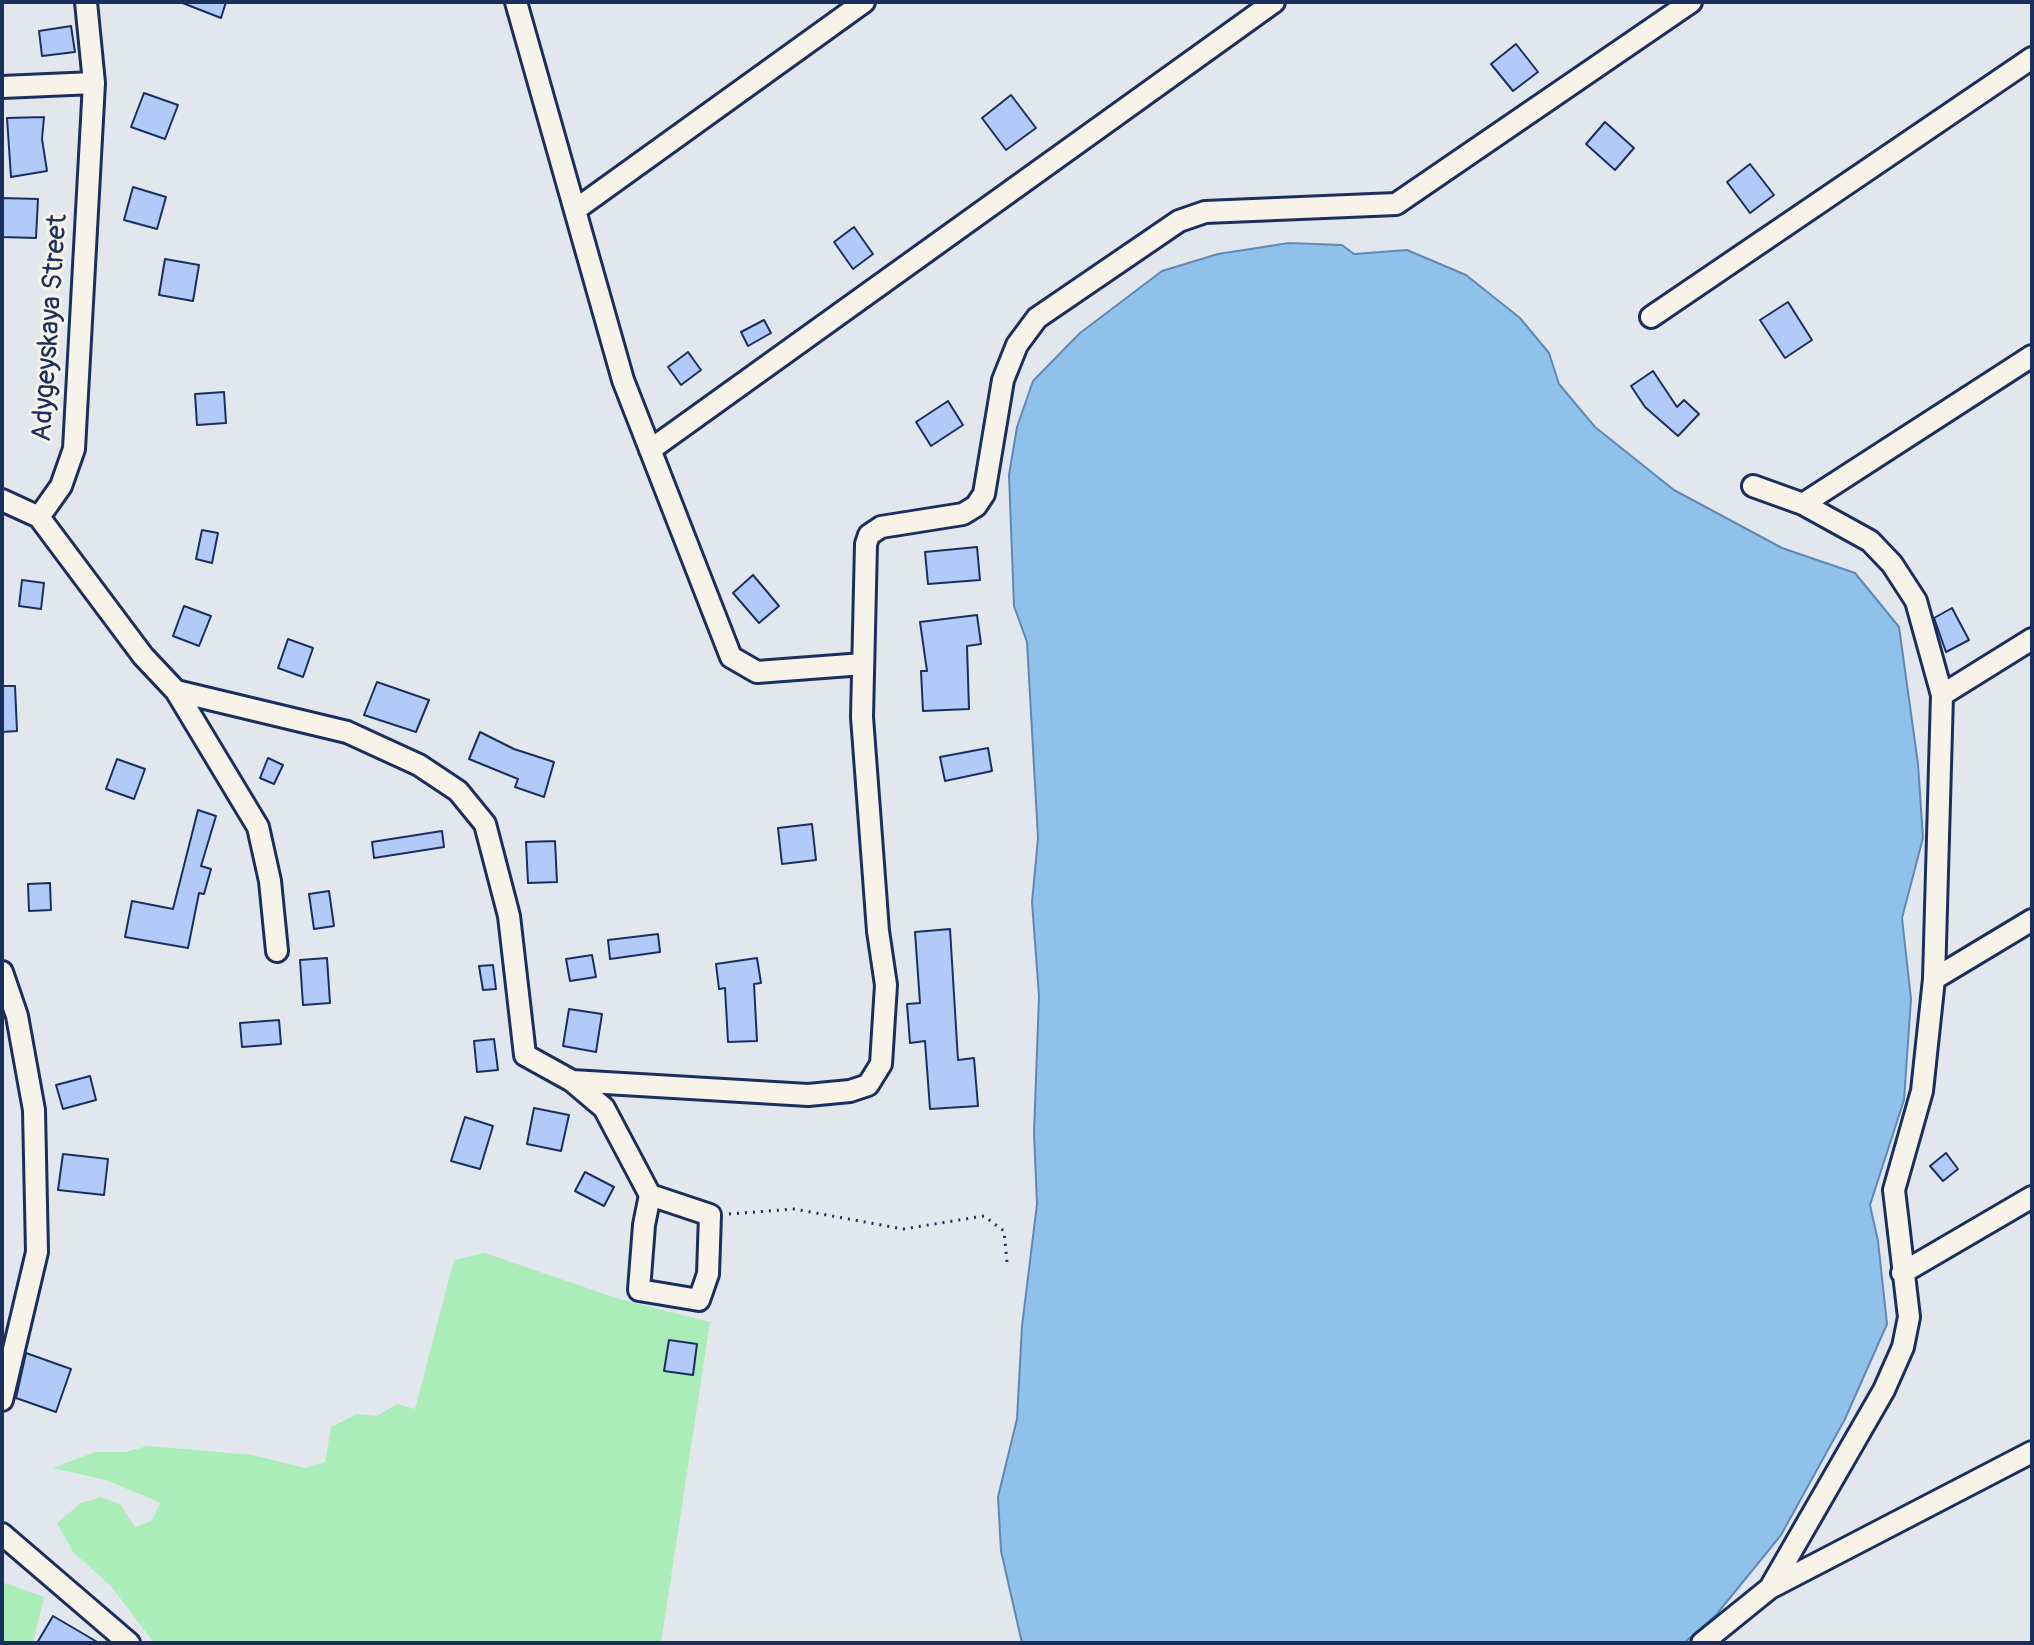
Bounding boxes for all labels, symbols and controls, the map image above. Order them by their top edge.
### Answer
street label: Adygeyskaya Street [26,213,76,443]

